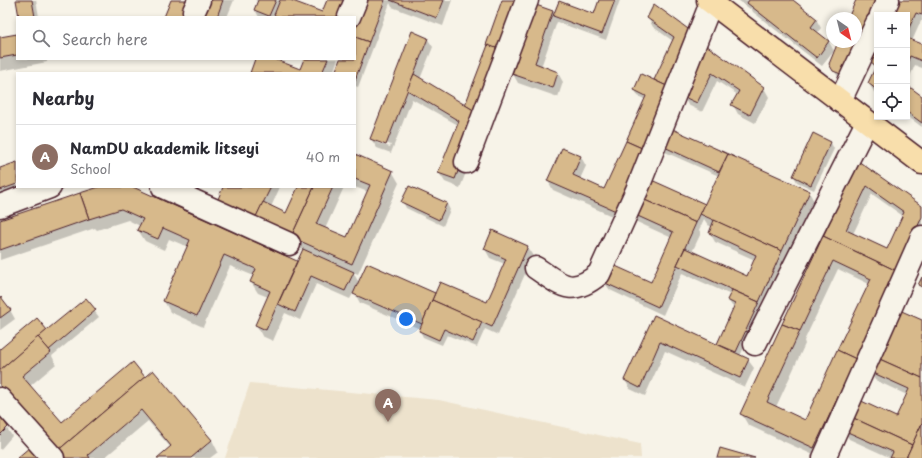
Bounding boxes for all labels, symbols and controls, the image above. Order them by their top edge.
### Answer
north arrow [826,12,862,48]
map controls [874,12,910,120]
button: + [874,12,910,48]
search box [16,16,356,60]
icon: search [30,27,52,49]
text: Search here [62,27,148,50]
button: − [874,48,910,84]
button: locate [874,84,910,120]
text: Nearby [32,85,94,111]
text: NamDU akademik litseyi [70,136,259,159]
text: A [40,147,50,166]
text: 40 m [306,147,340,166]
text: School [70,159,111,178]
your location [396,309,416,329]
pin: A [375,389,401,422]

